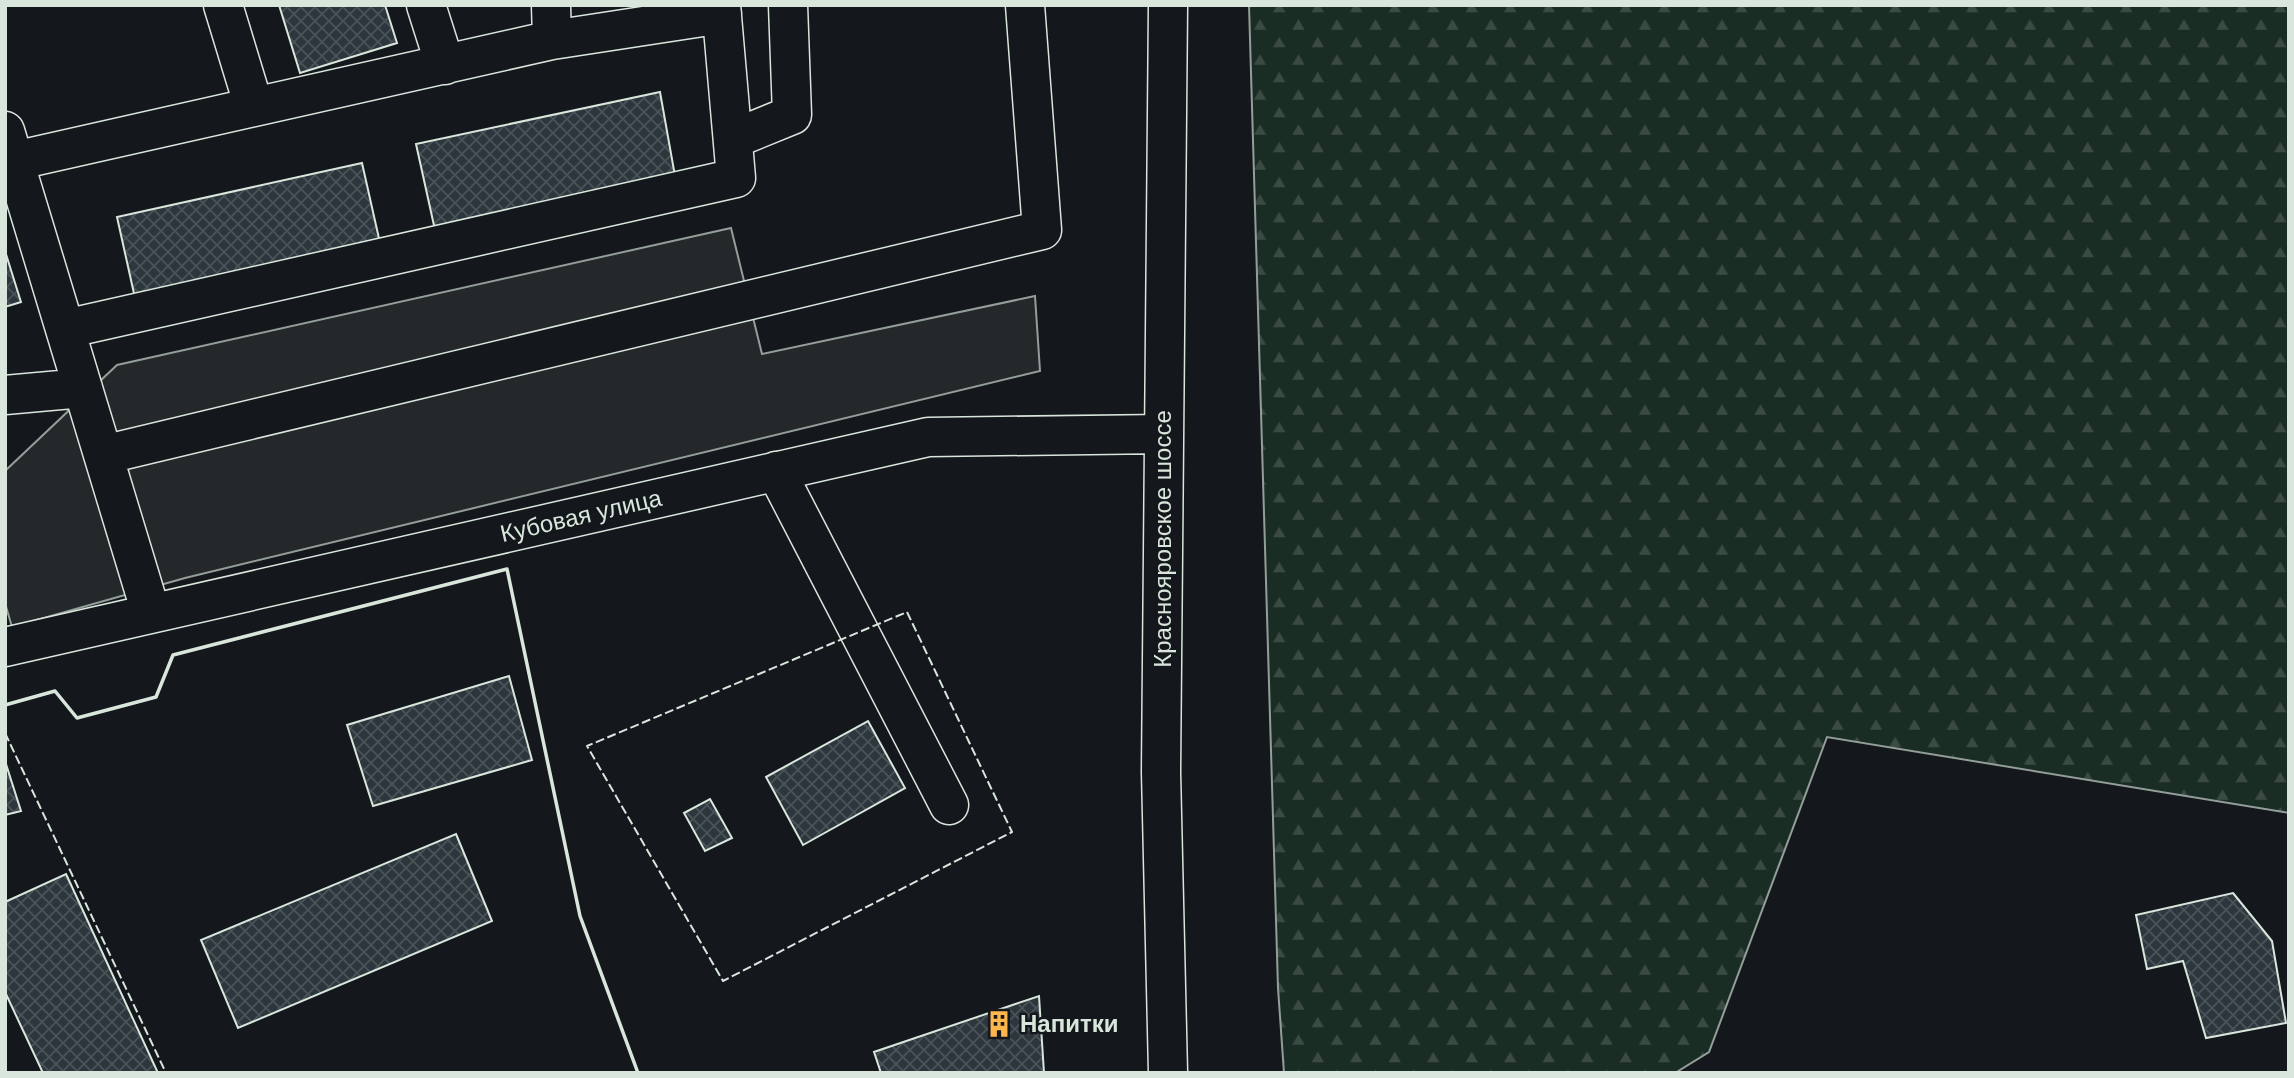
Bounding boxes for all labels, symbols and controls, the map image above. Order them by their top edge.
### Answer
street label: Краснояровское шоссе [1149,410,1176,668]
street label: Кубовая улица [498,484,665,547]
building icon: Напитки [984,1009,1014,1039]
place label: Напитки [1020,1010,1118,1037]

